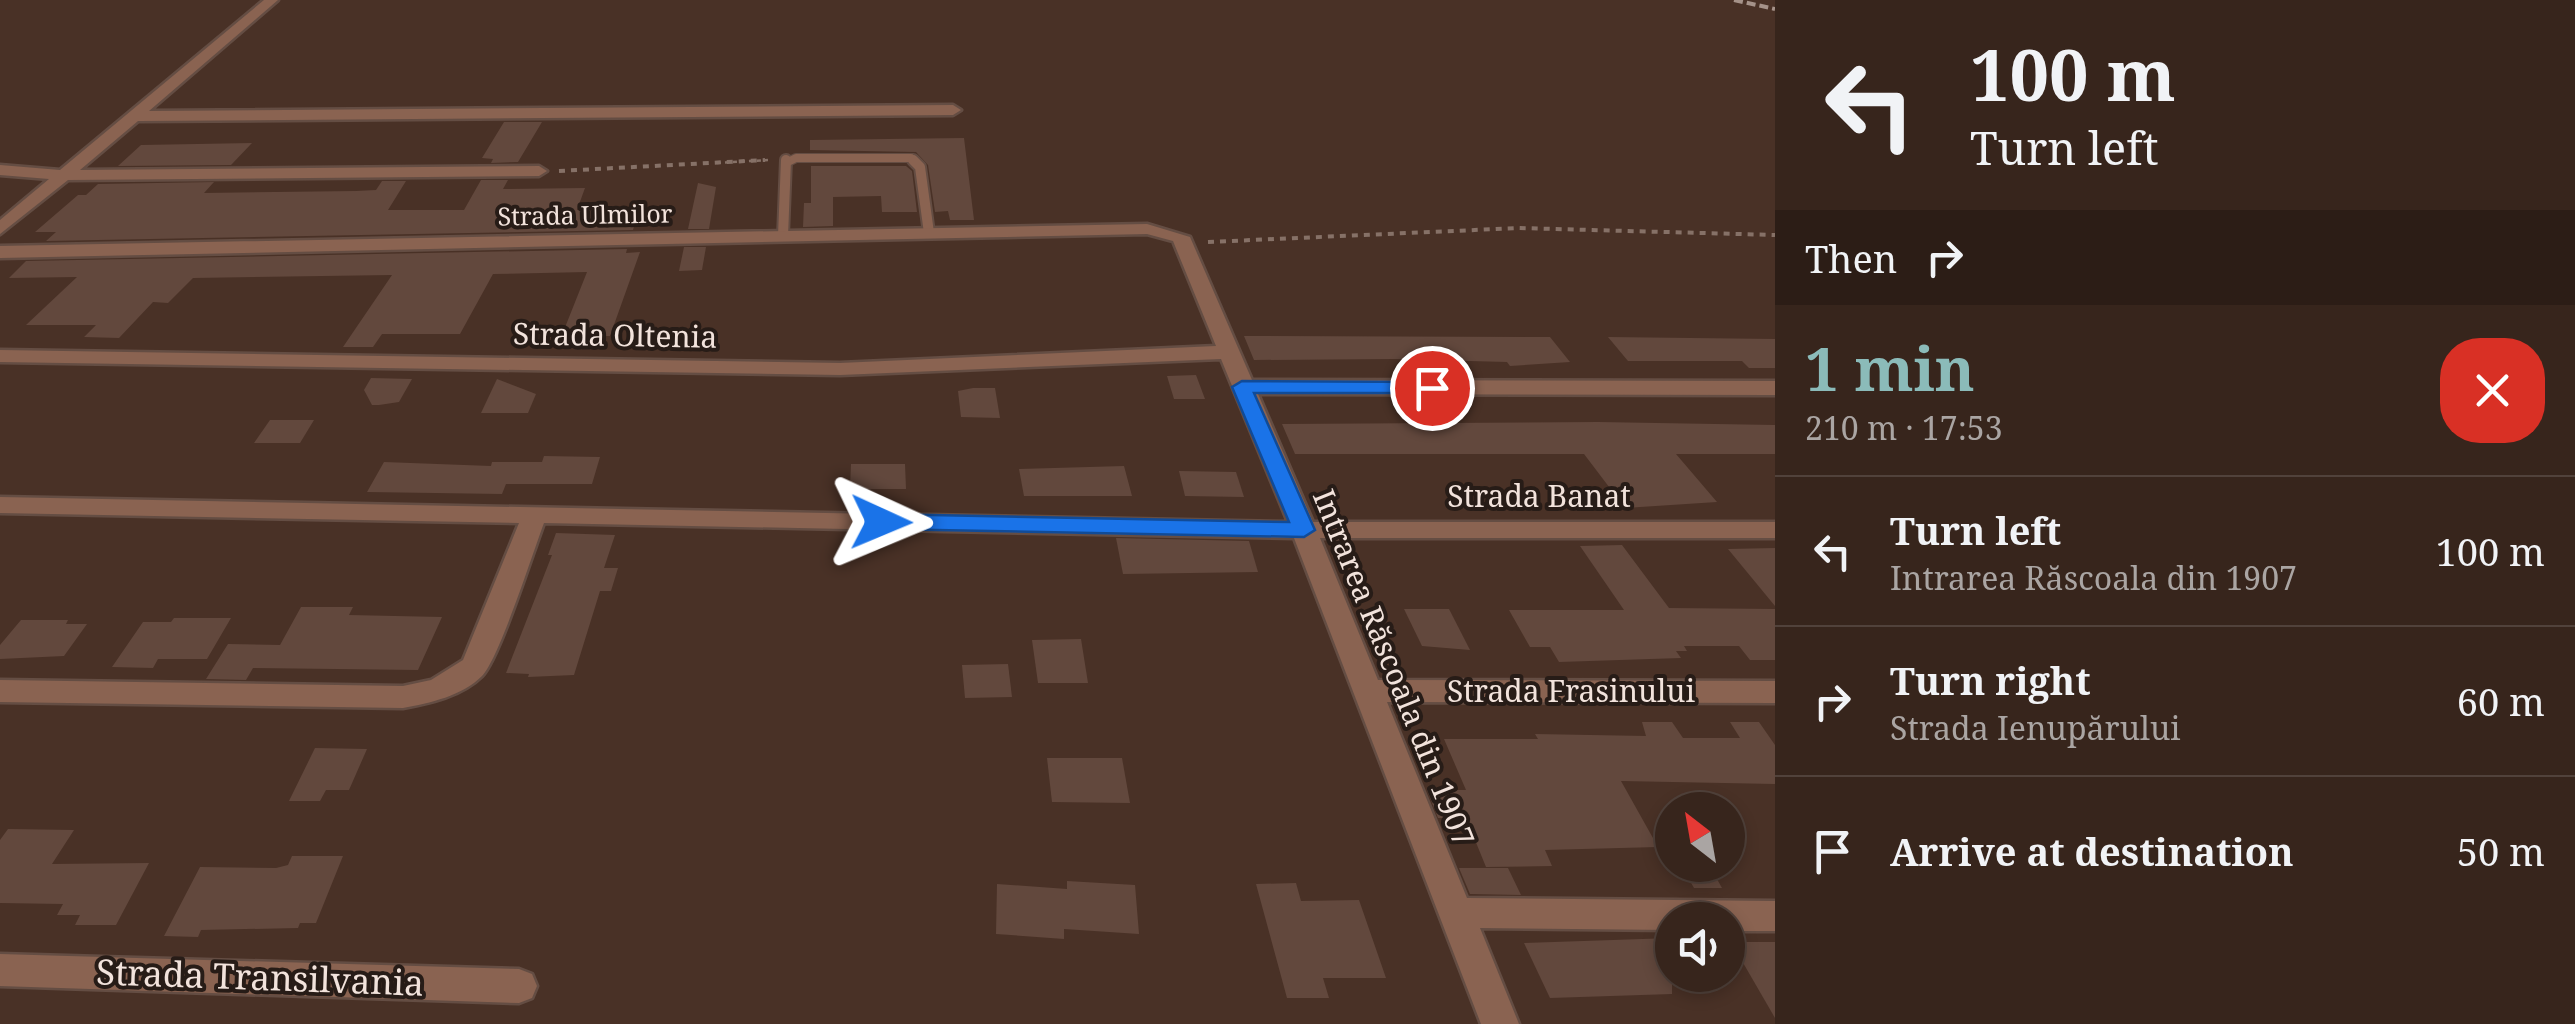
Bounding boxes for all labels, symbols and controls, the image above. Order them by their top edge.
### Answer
text: 100 m [1970,26,2176,122]
icon: left [1805,40,1935,170]
text: Turn left [1970,117,2159,178]
street label: Strada Ulmilor [497,195,673,233]
icon: right [1917,230,1972,285]
text: Then [1805,232,1897,284]
street label: Strada Oltenia [512,312,718,357]
text: 1 min [1805,327,1975,409]
button: close [2440,338,2545,443]
pin [1390,346,1475,431]
icon: arrive [1405,361,1460,416]
text: 210 m · 17:53 [1805,406,2003,449]
position arrow [829,470,933,574]
street label: Strada Banat [1447,475,1631,516]
street label: Intrarea Răscoala din 1907 [1304,483,1485,852]
text: Turn left [1890,504,2061,556]
icon: left [1805,524,1860,579]
text: 100 m [2435,525,2545,577]
text: Intrarea Răscoala din 1907 [1890,556,2297,599]
text: Turn right [1890,654,2091,706]
street label: Strada Frasinului [1447,670,1695,711]
icon: right [1805,674,1860,729]
text: 60 m [2457,675,2545,727]
text: Strada Ienupărului [1890,706,2180,749]
north arrow [1655,792,1745,882]
map controls [1655,792,1745,992]
icon: arrive [1805,824,1860,879]
text: Arrive at destination [1890,825,2294,877]
text: 50 m [2457,825,2545,877]
button: sound [1655,902,1745,992]
street label: Strada Transilvania [95,947,425,1006]

